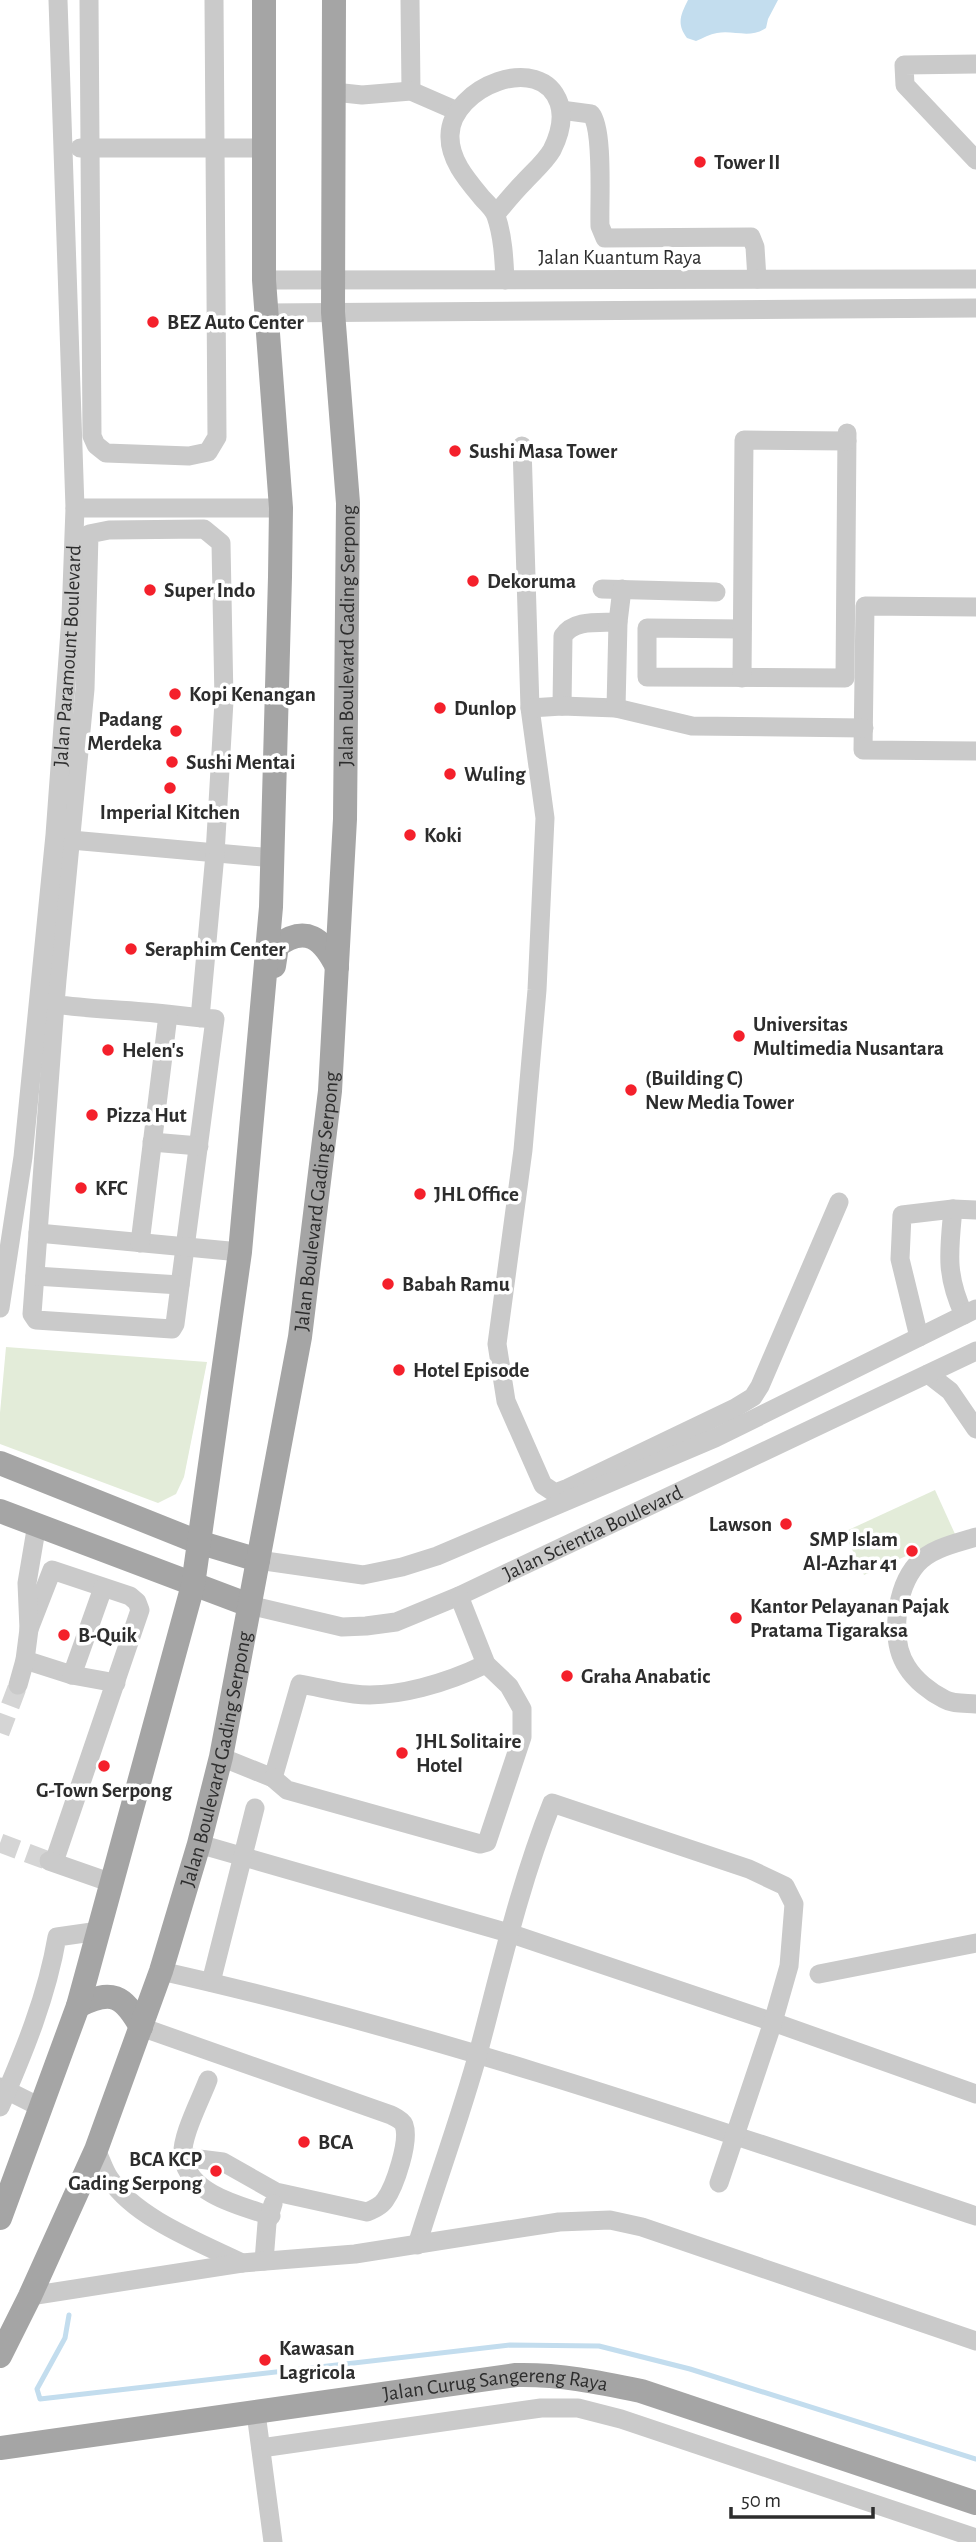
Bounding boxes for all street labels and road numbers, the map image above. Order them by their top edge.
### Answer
street label: Jalan Kuantum Raya [538,247,702,268]
street label: Jalan Boulevard Gading Serpong [336,504,359,766]
street label: Jalan Paramount Boulevard [50,544,85,767]
street label: Jalan Boulevard Gading Serpong [291,1070,342,1333]
street label: Jalan Scientia Boulevard [500,1482,686,1584]
street label: Jalan Boulevard Gading Serpong [177,1629,256,1889]
street label: Jalan Curug Sangereng Raya [381,2365,610,2405]

